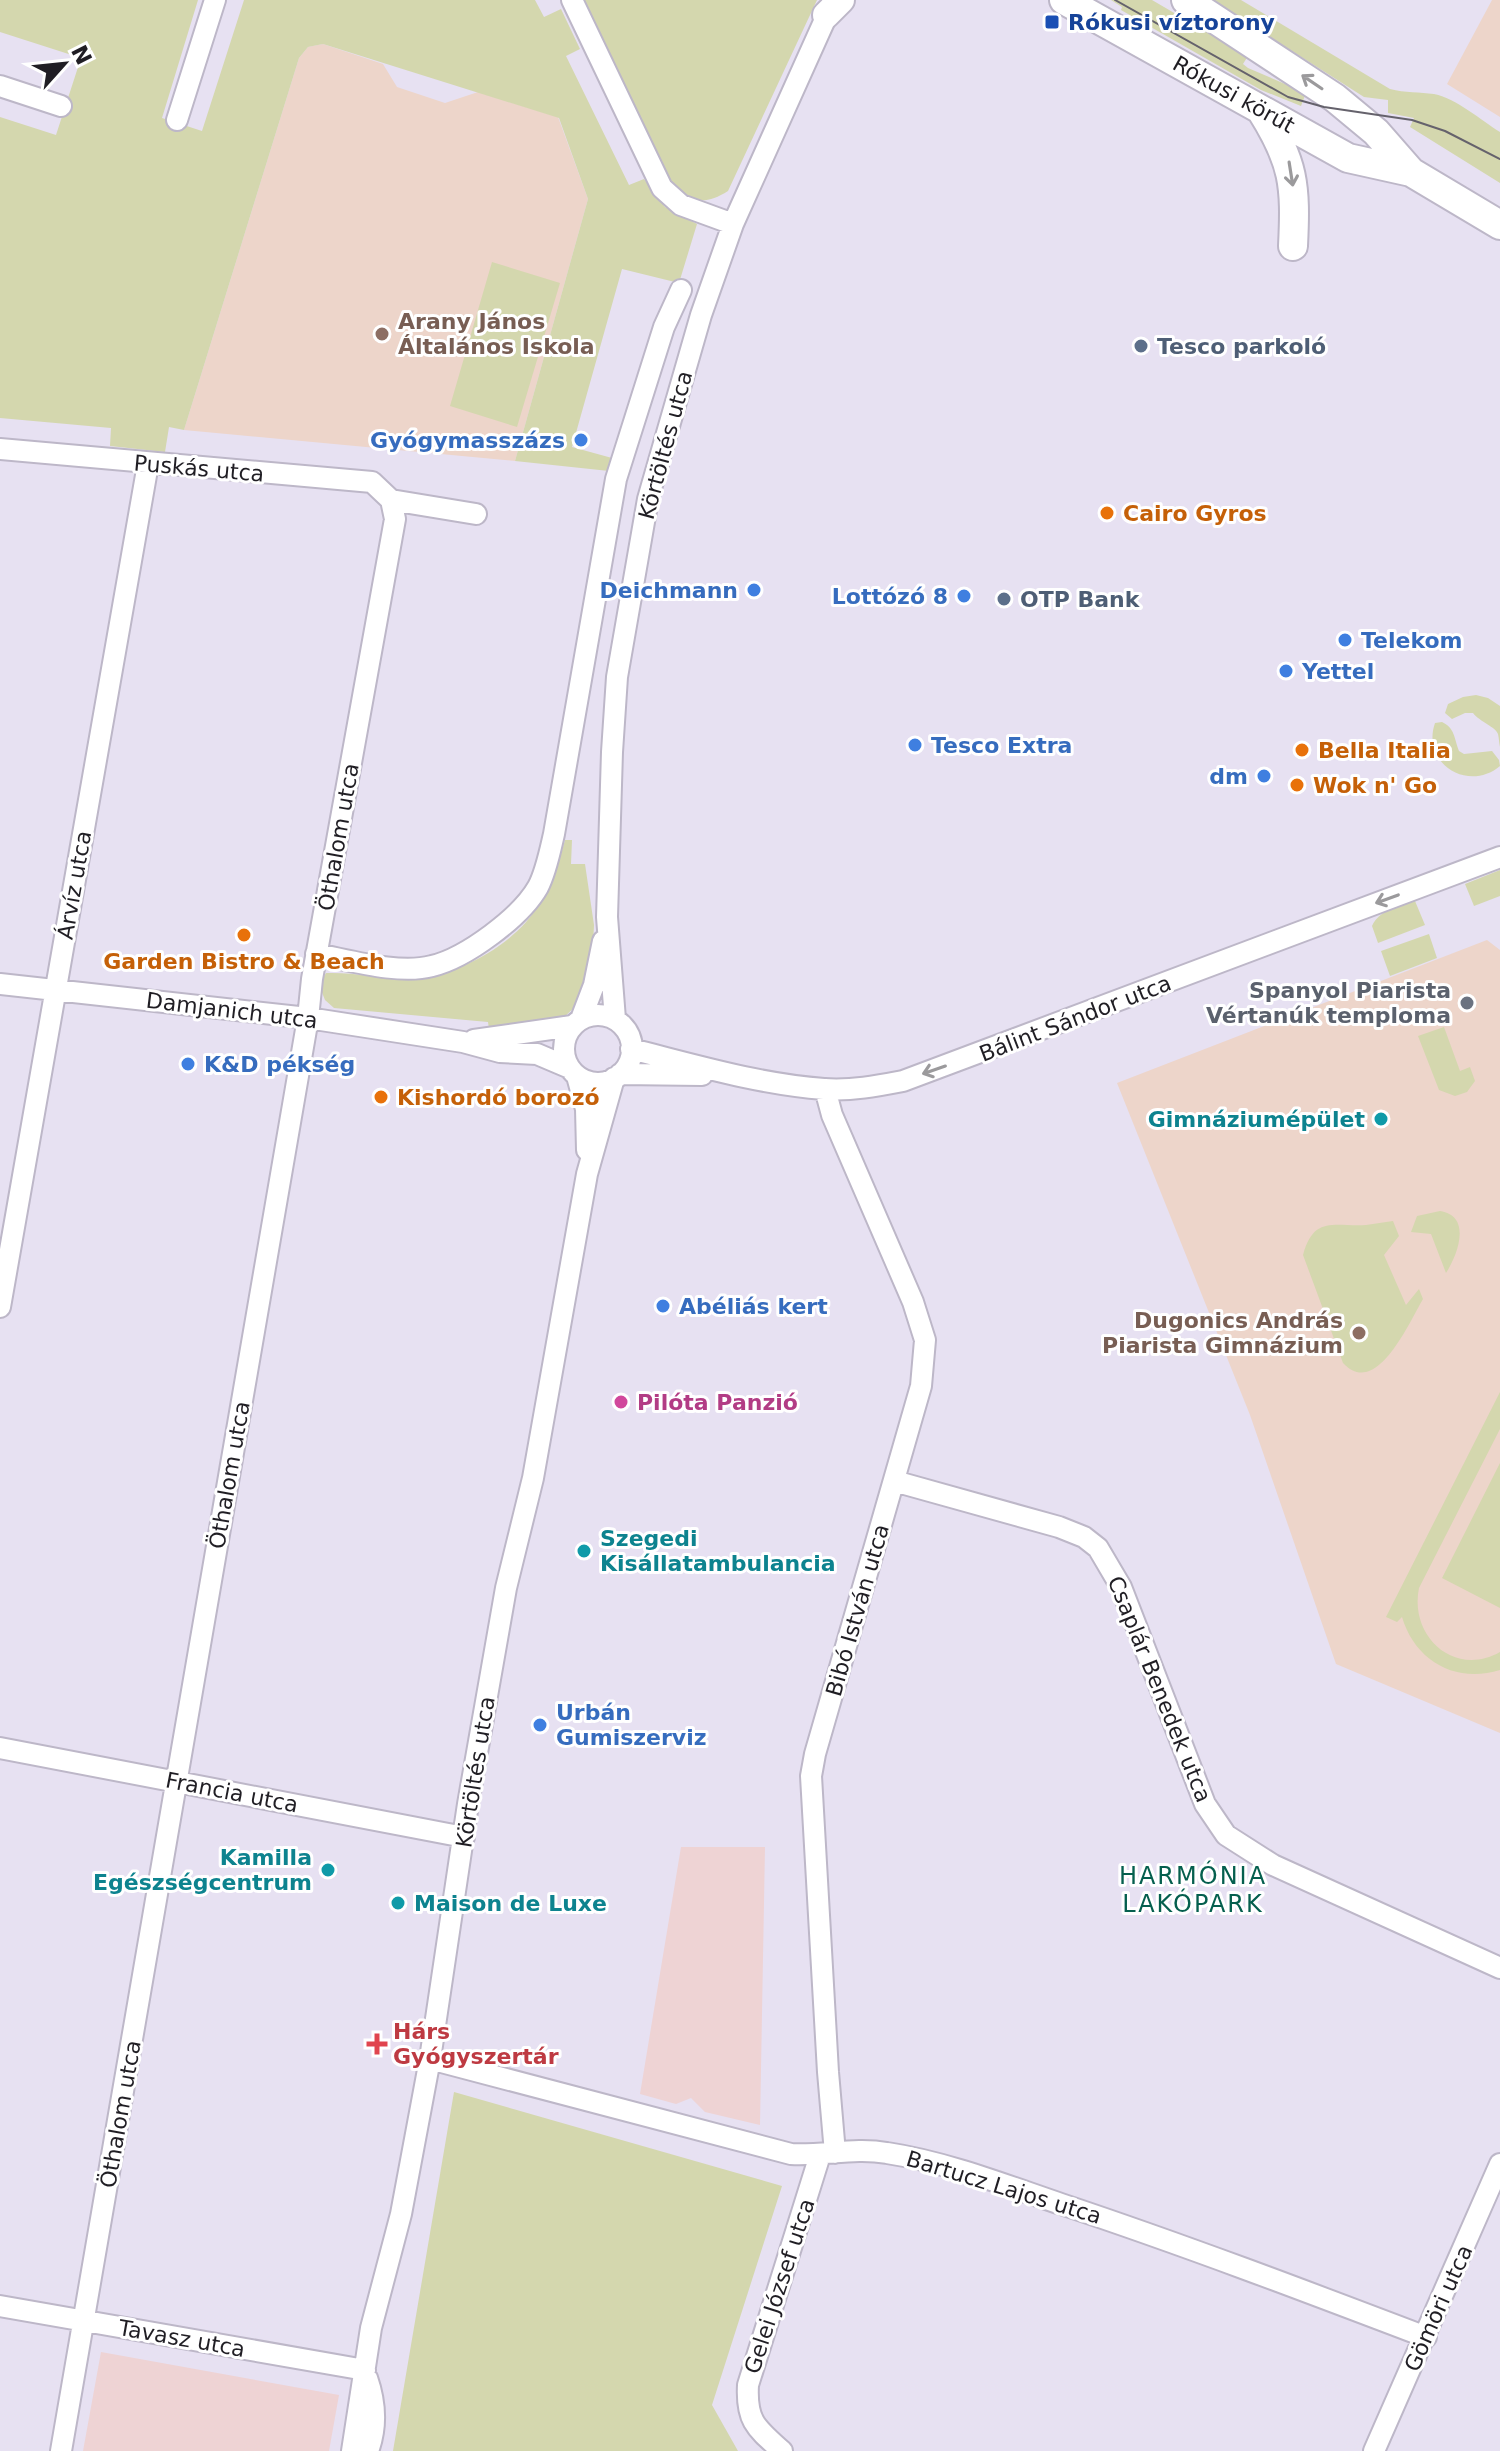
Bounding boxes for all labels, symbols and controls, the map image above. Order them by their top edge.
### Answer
place label: Rókusi víztorony [1068,10,1275,35]
marker: Rókusi víztorony [1043,13,1061,31]
north arrow [24,24,104,104]
text: N [66,41,97,69]
street label: Rókusi körút [1168,51,1299,138]
one-way arrow [1302,74,1324,90]
one-way arrow [1284,161,1299,186]
place label: Arany János Általános Iskola [398,309,595,359]
marker: Arany János Általános Iskola [373,325,391,343]
place label: Tesco parkoló [1157,334,1326,359]
marker: Tesco parkoló [1132,337,1150,355]
street label: Körtöltés utca [634,368,697,522]
place label: Gyógymasszázs [370,428,565,453]
marker: Gyógymasszázs [572,431,590,449]
street label: Puskás utca [133,450,265,487]
place label: Cairo Gyros [1123,501,1267,526]
marker: Cairo Gyros [1098,504,1116,522]
place label: Deichmann [599,578,738,603]
marker: Deichmann [745,581,763,599]
place label: Lottózó 8 [832,584,948,609]
marker: Lottózó 8 [955,587,973,605]
place label: OTP Bank [1020,587,1141,612]
marker: OTP Bank [995,590,1013,608]
place label: Telekom [1361,628,1463,653]
marker: Telekom [1336,631,1354,649]
place label: Yettel [1301,659,1374,684]
marker: Yettel [1277,662,1295,680]
place label: Tesco Extra [931,733,1072,758]
marker: Tesco Extra [906,736,924,754]
place label: Bella Italia [1318,738,1451,763]
marker: Bella Italia [1293,741,1311,759]
street label: Öthalom utca [313,761,364,913]
place label: dm [1209,764,1248,789]
marker: dm [1255,767,1273,785]
place label: Wok n' Go [1313,773,1437,798]
marker: Wok n' Go [1288,776,1306,794]
street label: Árvíz utca [53,829,96,941]
one-way arrow [1375,893,1400,908]
marker: Garden Bistro & Beach [235,926,253,944]
place label: Garden Bistro & Beach [103,949,385,974]
street label: Bálint Sándor utca [976,970,1175,1067]
place label: Spanyol Piarista Vértanúk temploma [1206,978,1451,1028]
street label: Damjanich utca [145,988,319,1033]
marker: Spanyol Piarista Vértanúk temploma [1458,994,1476,1012]
place label: K&D pékség [204,1052,355,1077]
marker: K&D pékség [179,1055,197,1073]
one-way arrow [923,1064,947,1078]
place label: Kishordó borozó [397,1085,600,1110]
marker: Kishordó borozó [372,1088,390,1106]
place label: Gimnáziumépület [1148,1107,1365,1132]
marker: Gimnáziumépület [1372,1110,1390,1128]
place label: Abéliás kert [679,1294,828,1319]
marker: Abéliás kert [654,1297,672,1315]
place label: Dugonics András Piarista Gimnázium [1102,1308,1343,1358]
marker: Dugonics András Piarista Gimnázium [1350,1324,1368,1342]
place label: Pilóta Panzió [637,1390,798,1415]
marker: Pilóta Panzió [612,1393,630,1411]
street label: Öthalom utca [204,1399,255,1551]
street label: Bibó István utca [821,1521,894,1699]
place label: Szegedi Kisállatambulancia [600,1526,836,1576]
marker: Szegedi Kisállatambulancia [575,1542,593,1560]
street label: Csaplár Benedek utca [1103,1573,1216,1806]
street label: Körtöltés utca [451,1695,500,1849]
place label: Urbán Gumiszerviz [556,1700,707,1750]
marker: Urbán Gumiszerviz [531,1716,549,1734]
street label: Francia utca [164,1767,300,1818]
place label: Kamilla Egészségcentrum [93,1845,312,1895]
district label: HARMÓNIA LAKÓPARK [1119,1860,1267,1918]
marker: Kamilla Egészségcentrum [319,1861,337,1879]
place label: Maison de Luxe [414,1891,607,1916]
marker: Maison de Luxe [389,1894,407,1912]
place label: Hárs Gyógyszertár [393,2019,559,2069]
marker: Hárs Gyógyszertár [368,2035,386,2053]
street label: Öthalom utca [95,2038,146,2190]
street label: Bartucz Lajos utca [903,2146,1104,2229]
street label: Gelei József utca [739,2195,820,2377]
street label: Gömöri utca [1399,2241,1477,2375]
street label: Tavasz utca [116,2315,247,2362]

